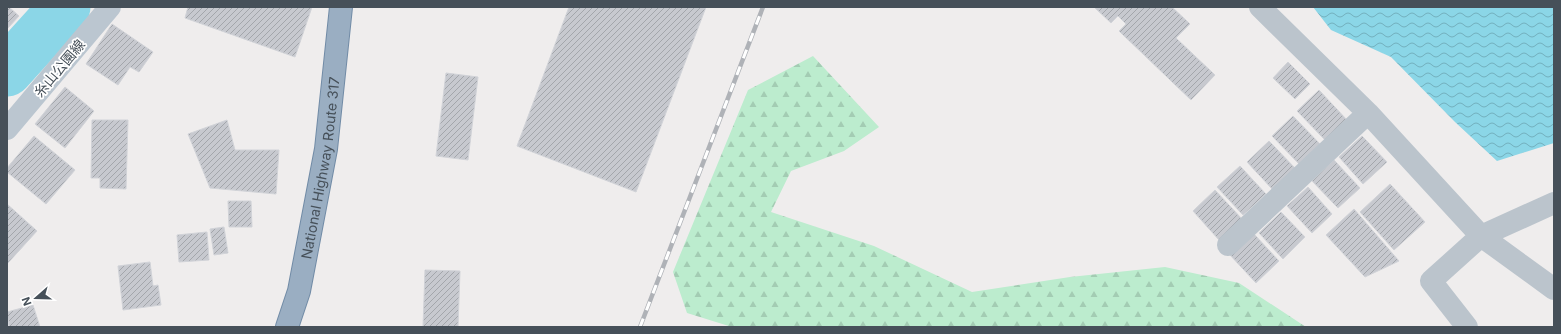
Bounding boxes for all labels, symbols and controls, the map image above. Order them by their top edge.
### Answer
street label: 糸山公園線 [30,36,88,100]
street label: National Highway Route 317 [297,76,342,260]
north arrow [16,278,56,318]
text: N [19,295,35,308]

